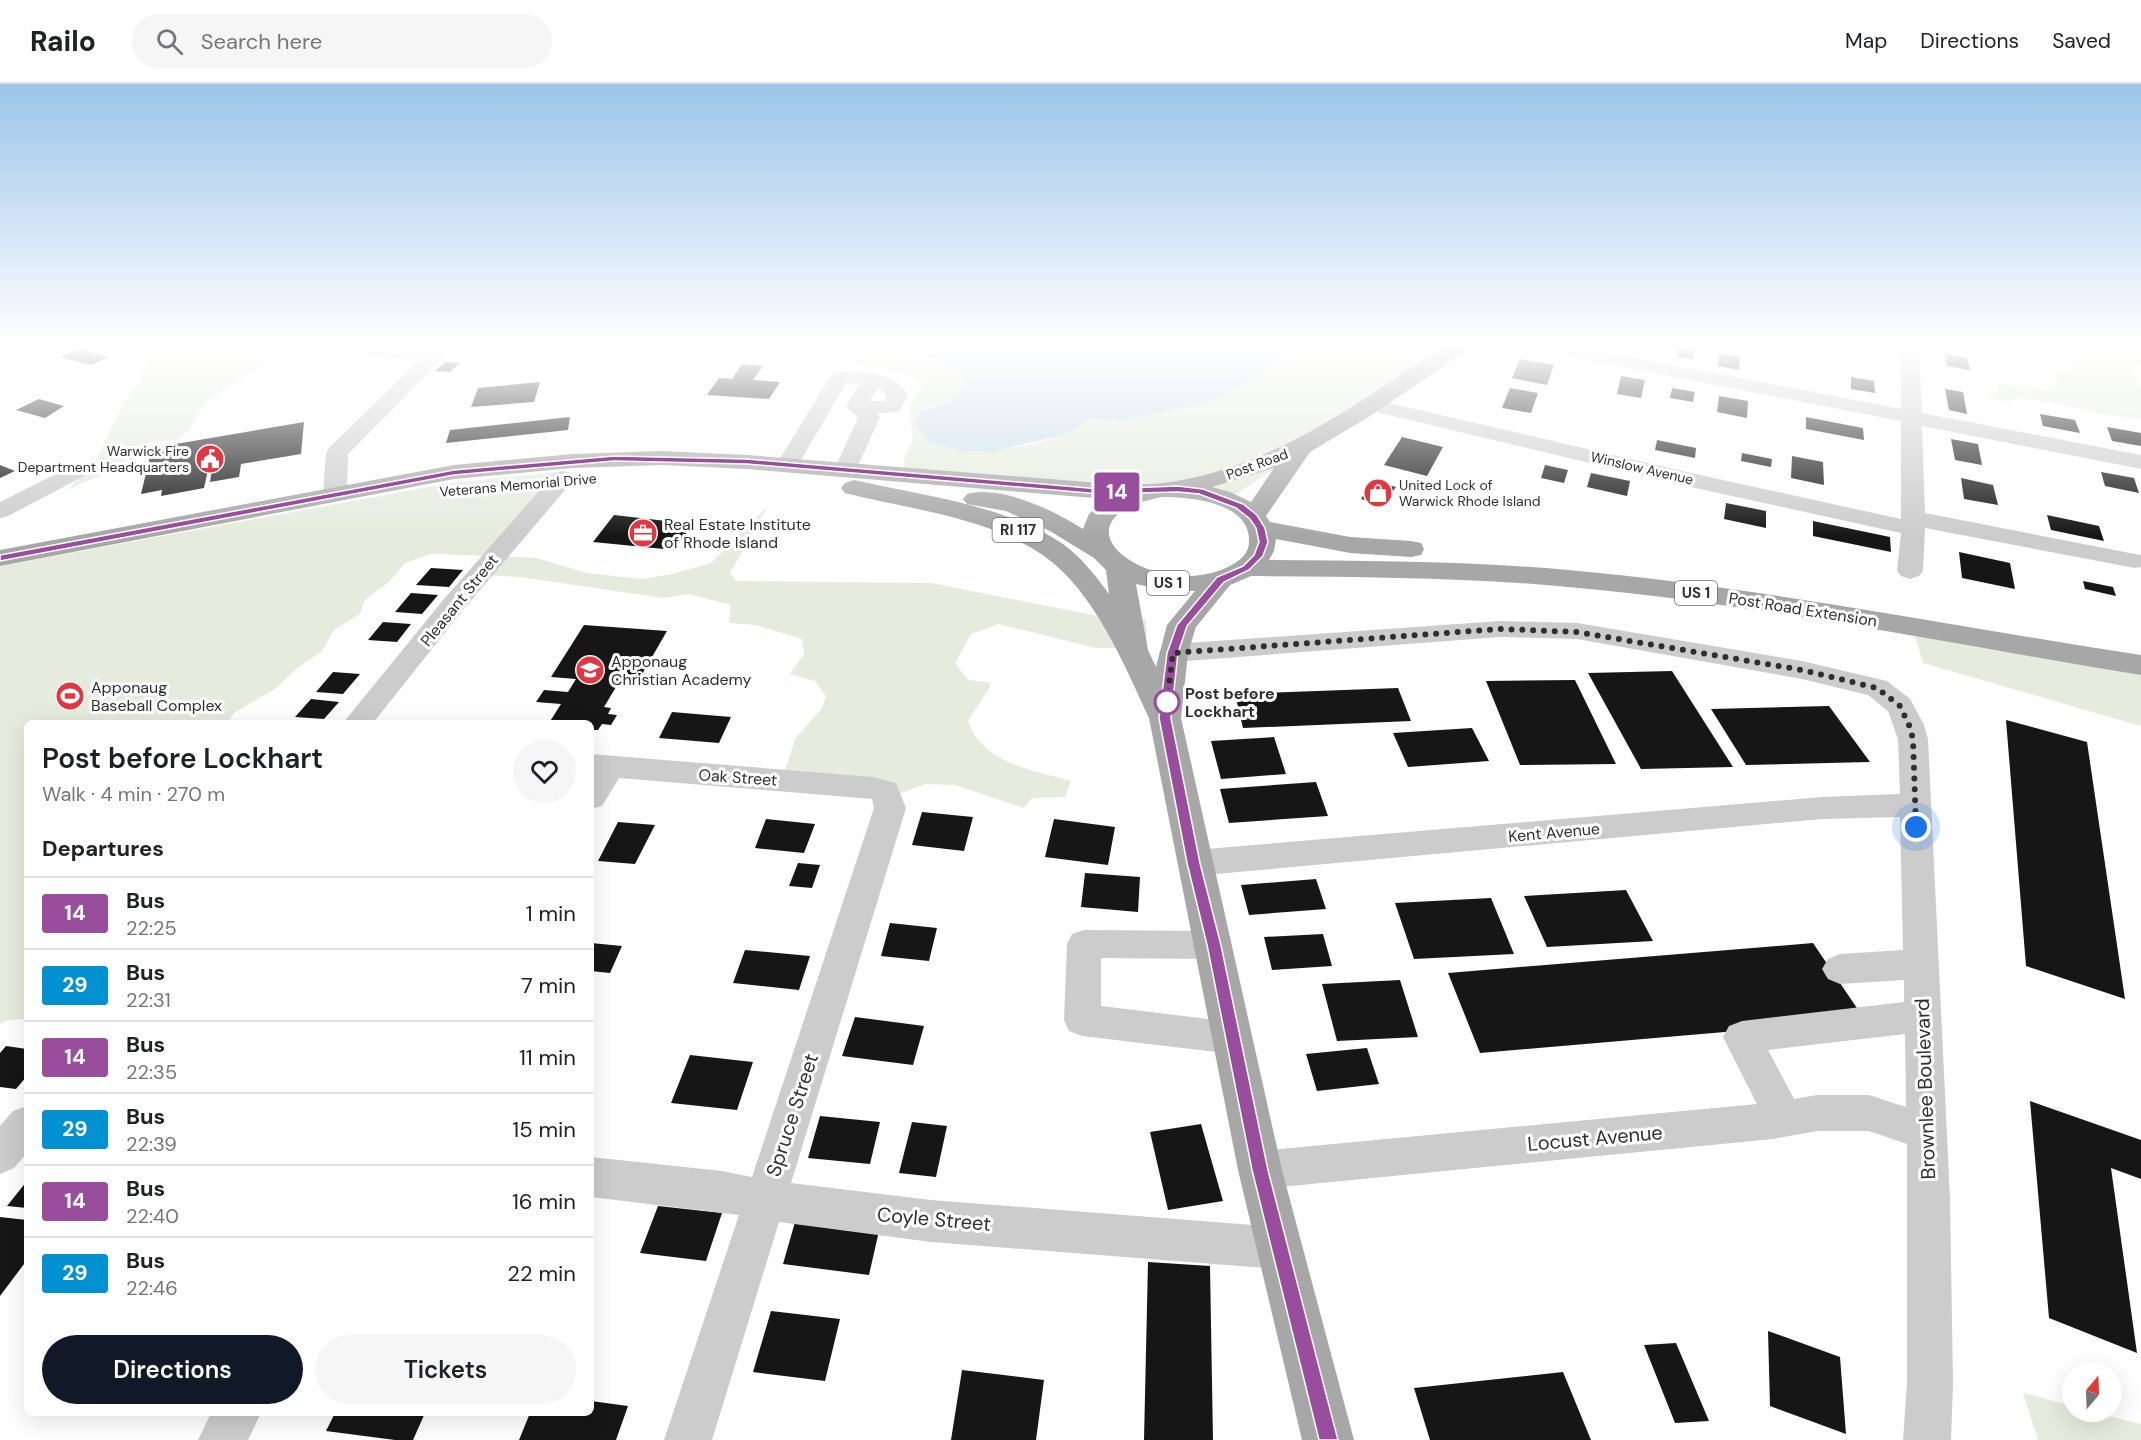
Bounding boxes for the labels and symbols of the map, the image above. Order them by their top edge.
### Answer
place label: Warwick Fire Department Headquarters [18,442,189,476]
public building icon: Warwick Fire Department Headquarters [194,443,226,475]
street label: Post Road [1224,445,1290,483]
street label: Winslow Avenue [1589,447,1695,489]
street label: Veterans Memorial Drive [439,469,597,501]
line badge: 14 [1090,472,1144,512]
place label: United Lock of Warwick Rhode Island [1399,476,1540,510]
shop icon: United Lock of Warwick Rhode Island [1362,477,1394,509]
place label: Real Estate Institute of Rhode Island [664,514,811,553]
office icon: Real Estate Institute of Rhode Island [627,517,659,549]
road number: RI 117 [992,518,1044,542]
street label: Pleasant Street [416,550,503,651]
road number: US 1 [1147,571,1189,595]
road number: US 1 [1675,581,1717,605]
street label: Post Road Extension [1727,587,1879,632]
place label: Apponaug Christian Academy [611,651,752,690]
school or university icon: Apponaug Christian Academy [574,654,606,686]
place label: Apponaug Baseball Complex [91,677,222,716]
sports icon: Apponaug Baseball Complex [54,680,86,712]
place label: Post before Lockhart [1185,683,1275,722]
marker: Post before Lockhart [1154,689,1180,715]
street label: Oak Street [698,764,778,791]
your location [1901,812,1931,842]
street label: Kent Avenue [1507,818,1601,847]
street label: Brownlee Boulevard [1909,998,1941,1180]
street label: Spruce Street [760,1050,824,1180]
street label: Locust Avenue [1526,1119,1664,1157]
street label: Coyle Street [876,1201,992,1237]
north arrow [2062,1362,2122,1422]

